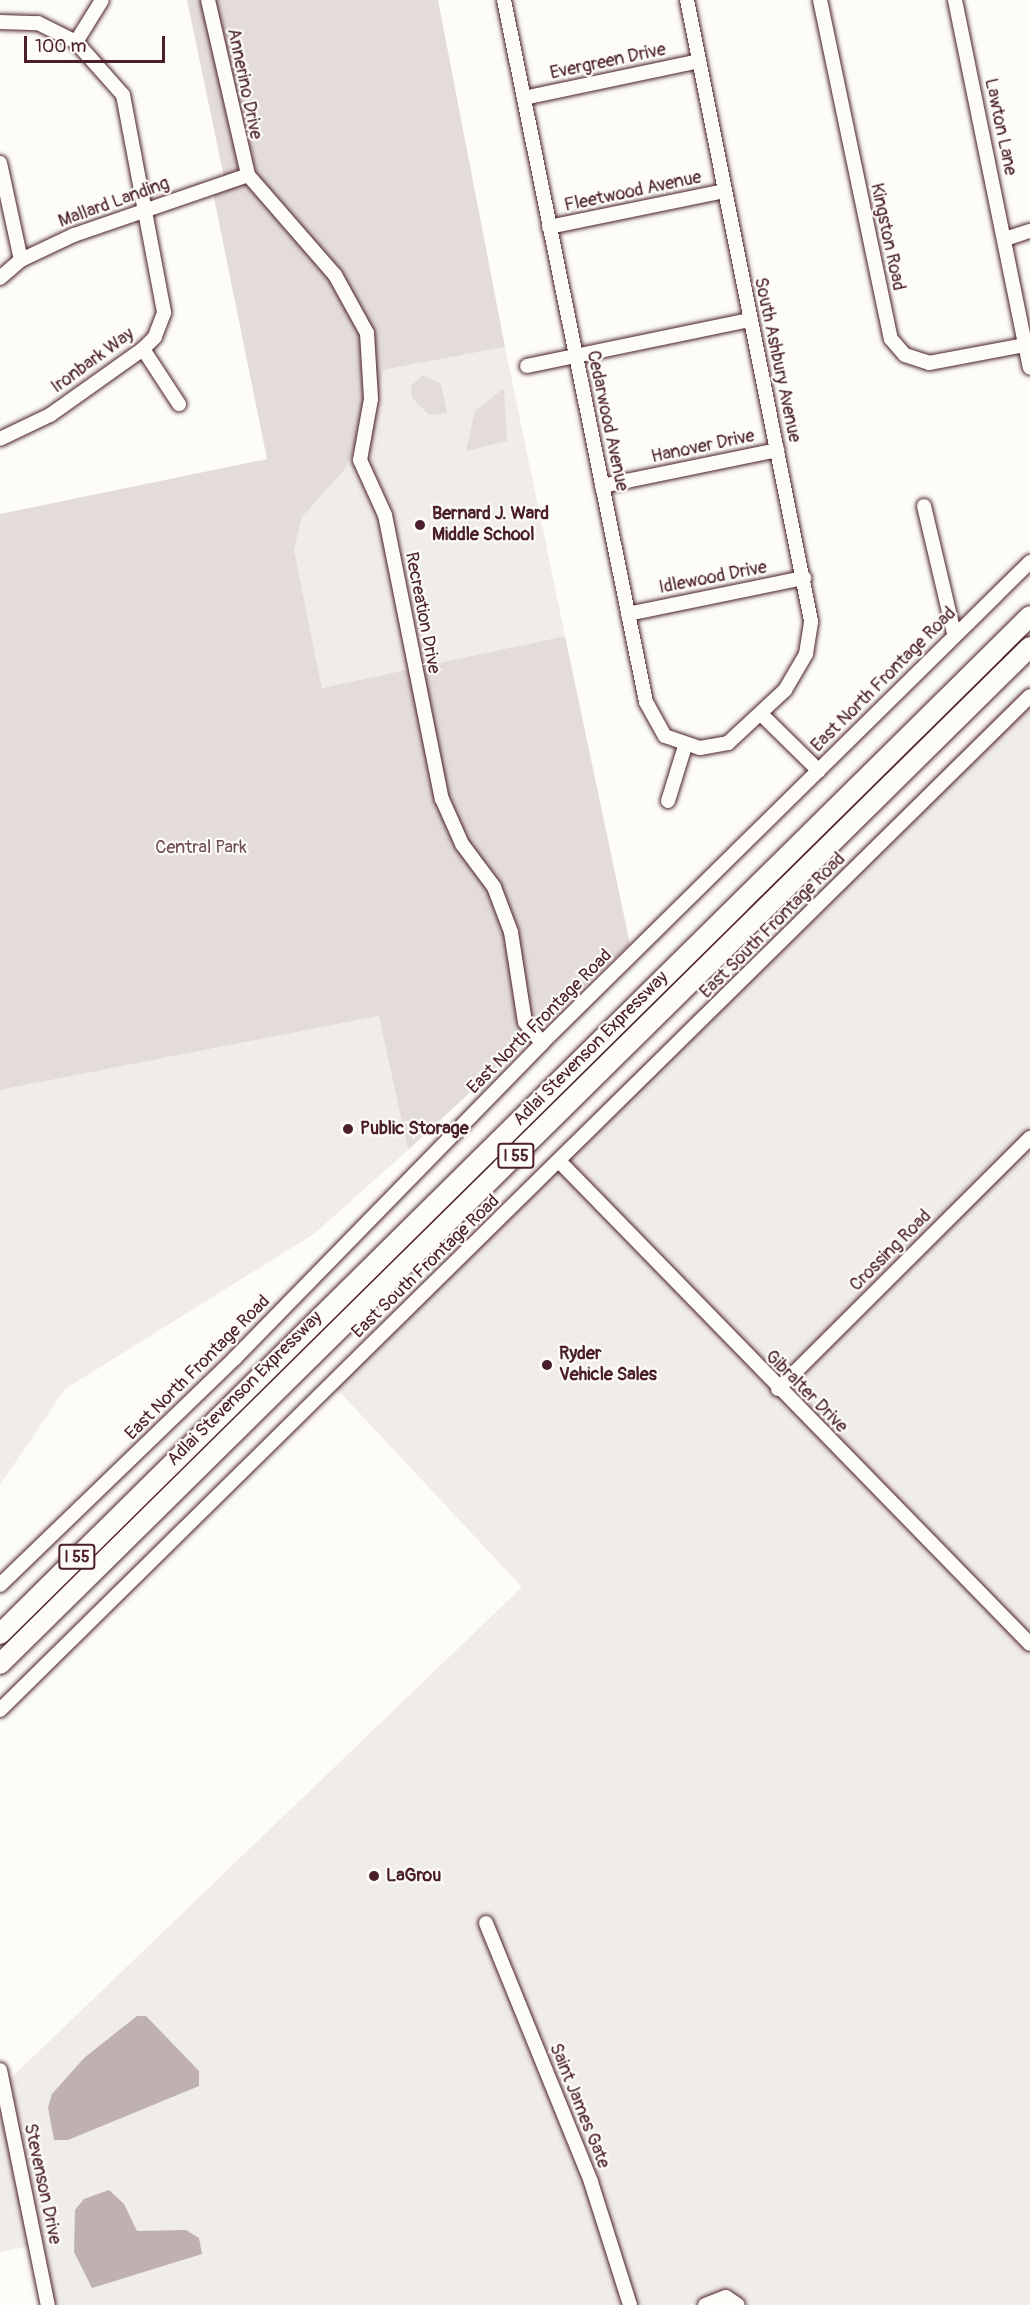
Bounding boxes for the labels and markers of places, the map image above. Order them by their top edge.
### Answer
place label: Bernard J. Ward Middle School [432,504,549,546]
marker: Bernard J. Ward Middle School [413,518,427,532]
place label: Public Storage [360,1118,469,1140]
marker: Public Storage [341,1122,355,1136]
place label: Ryder Vehicle Sales [559,1344,657,1386]
marker: Ryder Vehicle Sales [540,1358,554,1372]
place label: LaGrou [386,1865,441,1887]
marker: LaGrou [367,1869,381,1883]

